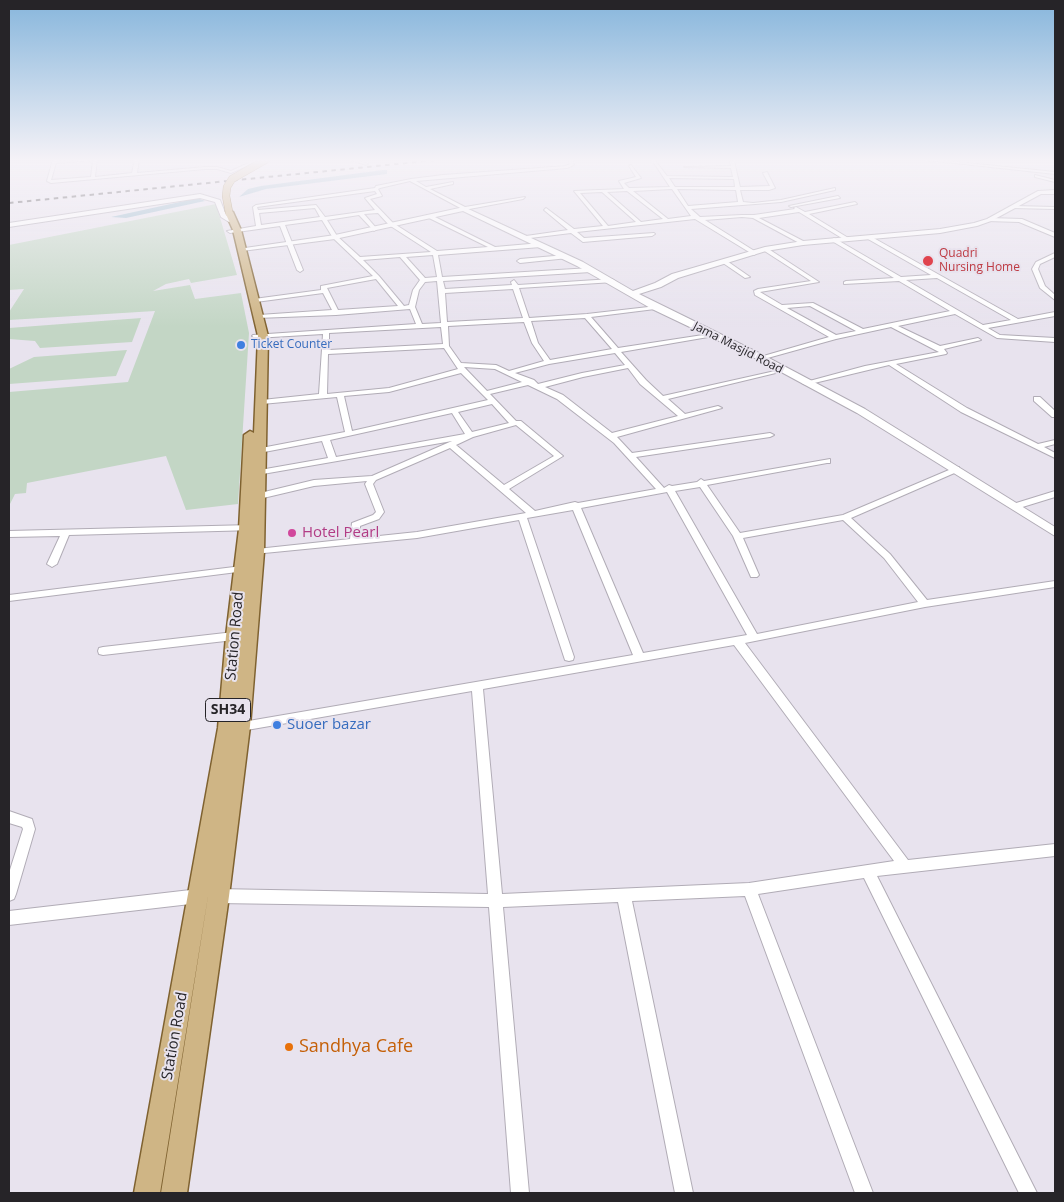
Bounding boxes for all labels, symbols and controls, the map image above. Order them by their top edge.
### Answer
place label: Quadri Nursing Home [939,247,1020,275]
marker: Quadri Nursing Home [921,254,935,268]
street label: Jama Masjid Road [691,319,785,377]
place label: Ticket Counter [251,338,332,352]
marker: Ticket Counter [235,339,247,351]
place label: Hotel Pearl [302,524,379,542]
marker: Hotel Pearl [286,527,298,539]
street label: Station Road [222,591,248,681]
road number: SH34 [206,698,250,722]
place label: Suoer bazar [287,716,371,734]
marker: Suoer bazar [271,719,283,731]
street label: Station Road [158,991,192,1081]
place label: Sandhya Cafe [299,1036,413,1058]
marker: Sandhya Cafe [283,1041,295,1053]

